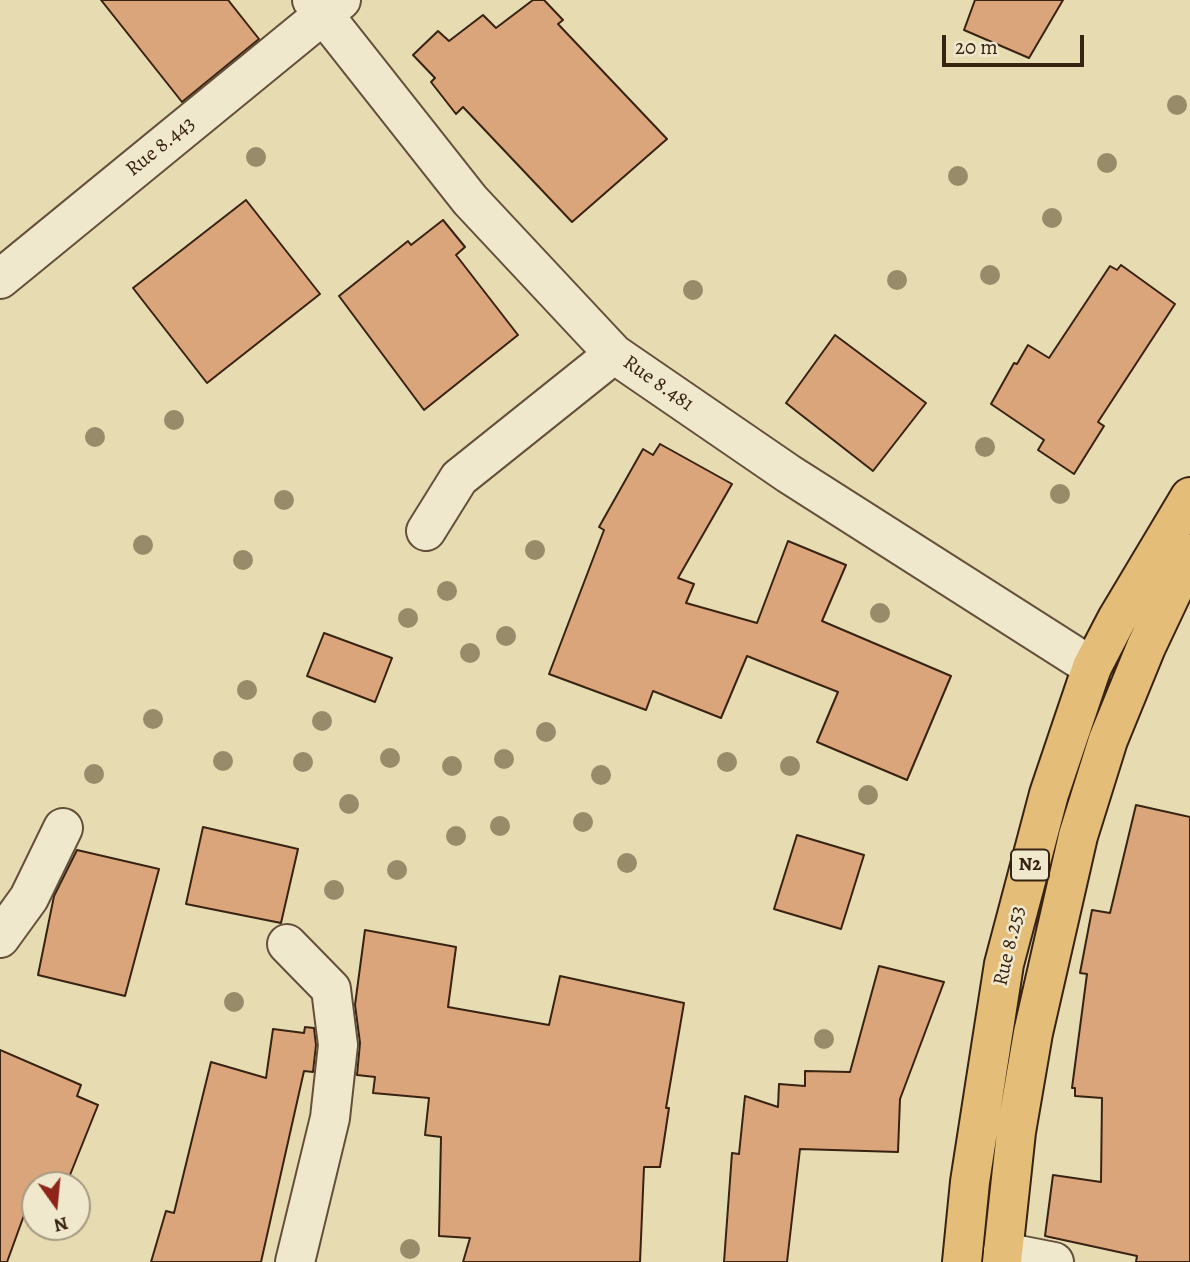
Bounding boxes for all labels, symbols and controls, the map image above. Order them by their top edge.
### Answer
scale bar [945,21,1087,65]
text: 20 m [955,33,998,61]
street label: Rue 8.443 [121,112,201,182]
street label: Rue 8.481 [618,351,698,417]
road number: N2 [1011,850,1049,880]
street label: Rue 8.253 [989,903,1031,989]
north arrow [21,1171,91,1241]
text: N [51,1210,71,1239]

